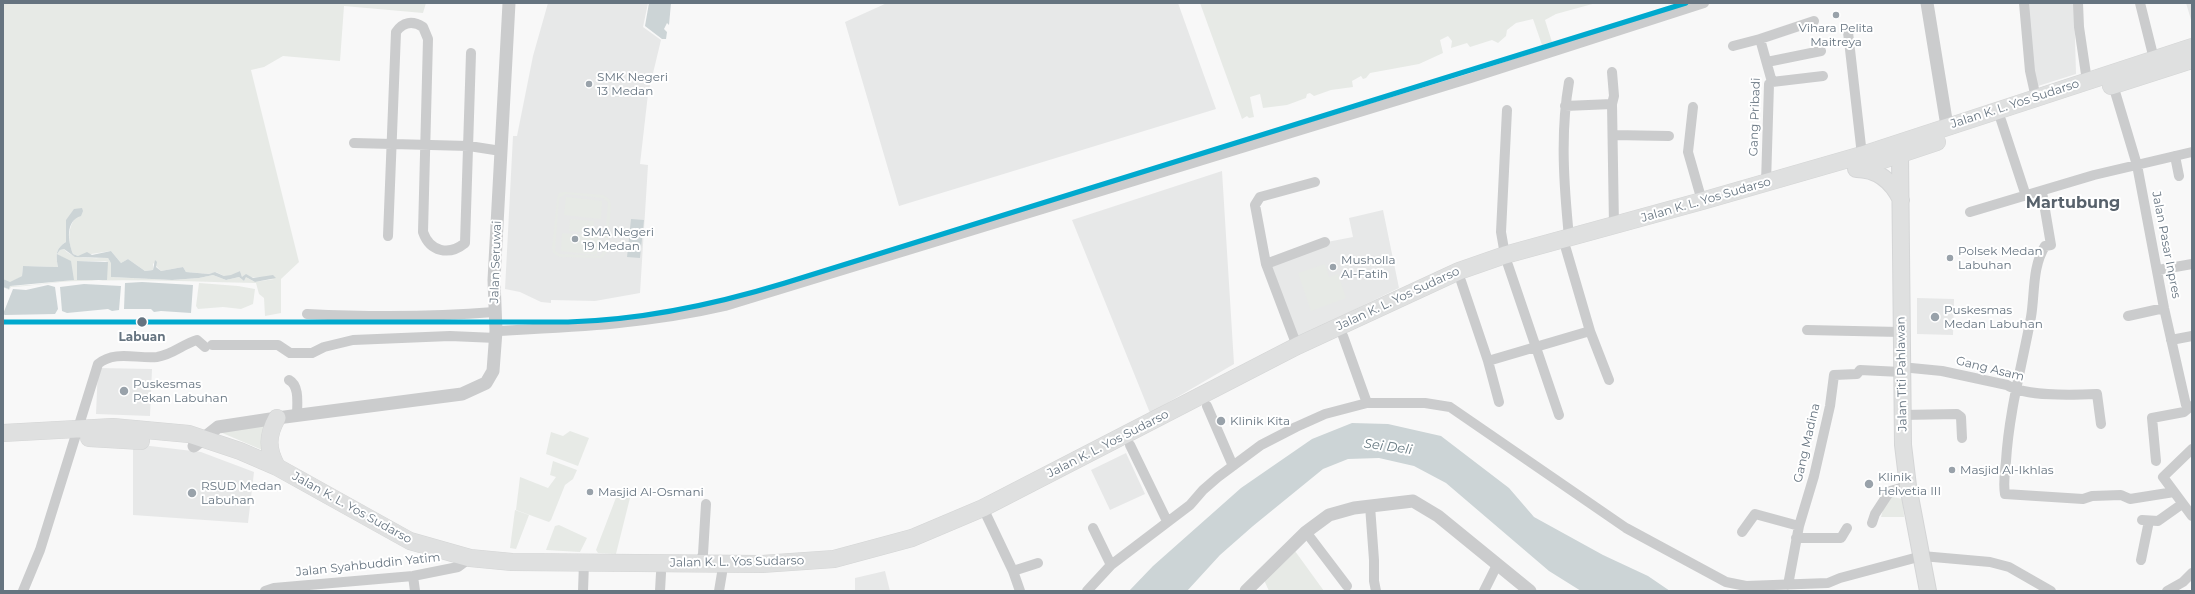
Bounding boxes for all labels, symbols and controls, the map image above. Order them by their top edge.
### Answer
marker: Vihara Pelita Maitreya [1831,10,1841,20]
place label: Vihara Pelita Maitreya [1799,21,1873,49]
place label: SMK Negeri 13 Medan [597,70,668,98]
street label: Jalan K. L. Yos Sudarso [1949,76,2081,132]
street label: Gang Pribadi [1746,77,1764,157]
marker: SMK Negeri 13 Medan [584,79,594,89]
street label: Jalan K. L. Yos Sudarso [1639,175,1773,225]
street label: Jalan Pasar Inpres [2149,190,2183,300]
district label: Martubung [2026,193,2120,213]
street label: Jalan Seruwai [487,220,505,304]
place label: SMA Negeri 19 Medan [583,225,654,253]
marker: SMA Negeri 19 Medan [570,234,580,244]
place label: Polsek Medan Labuhan [1958,244,2043,272]
place label: Musholla Al-Fatih [1341,253,1396,281]
marker: Polsek Medan Labuhan [1945,253,1955,263]
marker: Musholla Al-Fatih [1328,262,1338,272]
street label: Jalan K. L. Yos Sudarso [1334,264,1462,334]
place label: Puskesmas Medan Labuhan [1944,303,2043,331]
marker: Puskesmas Medan Labuhan [1929,311,1941,323]
marker: Labuan [135,315,149,329]
street label: Jalan Titi Pahlawan [1894,316,1910,432]
place label: Labuan [119,330,165,344]
street label: Gang Asam [1954,354,2026,384]
place label: Puskesmas Pekan Labuhan [133,377,228,405]
marker: Puskesmas Pekan Labuhan [118,385,130,397]
street label: Gang Madina [1791,402,1823,484]
street label: Jalan K. L. Yos Sudarso [1045,407,1171,481]
place label: Klinik Kita [1230,414,1290,428]
marker: Klinik Kita [1215,415,1227,427]
water label: Sei Deli [1363,436,1413,458]
place label: Masjid Al-Ikhlas [1960,463,2054,477]
marker: Masjid Al-Ikhlas [1947,465,1957,475]
street label: Jalan K. L. Yos Sudarso [290,469,414,547]
place label: Klinik Helvetia III [1878,470,1941,498]
marker: Klinik Helvetia III [1863,478,1875,490]
place label: RSUD Medan Labuhan [201,479,282,507]
place label: Masjid Al-Osmani [598,485,704,499]
marker: RSUD Medan Labuhan [186,487,198,499]
marker: Masjid Al-Osmani [585,487,595,497]
street label: Jalan Syahbuddin Yatim [295,550,441,580]
street label: Jalan K. L. Yos Sudarso [670,554,804,570]

